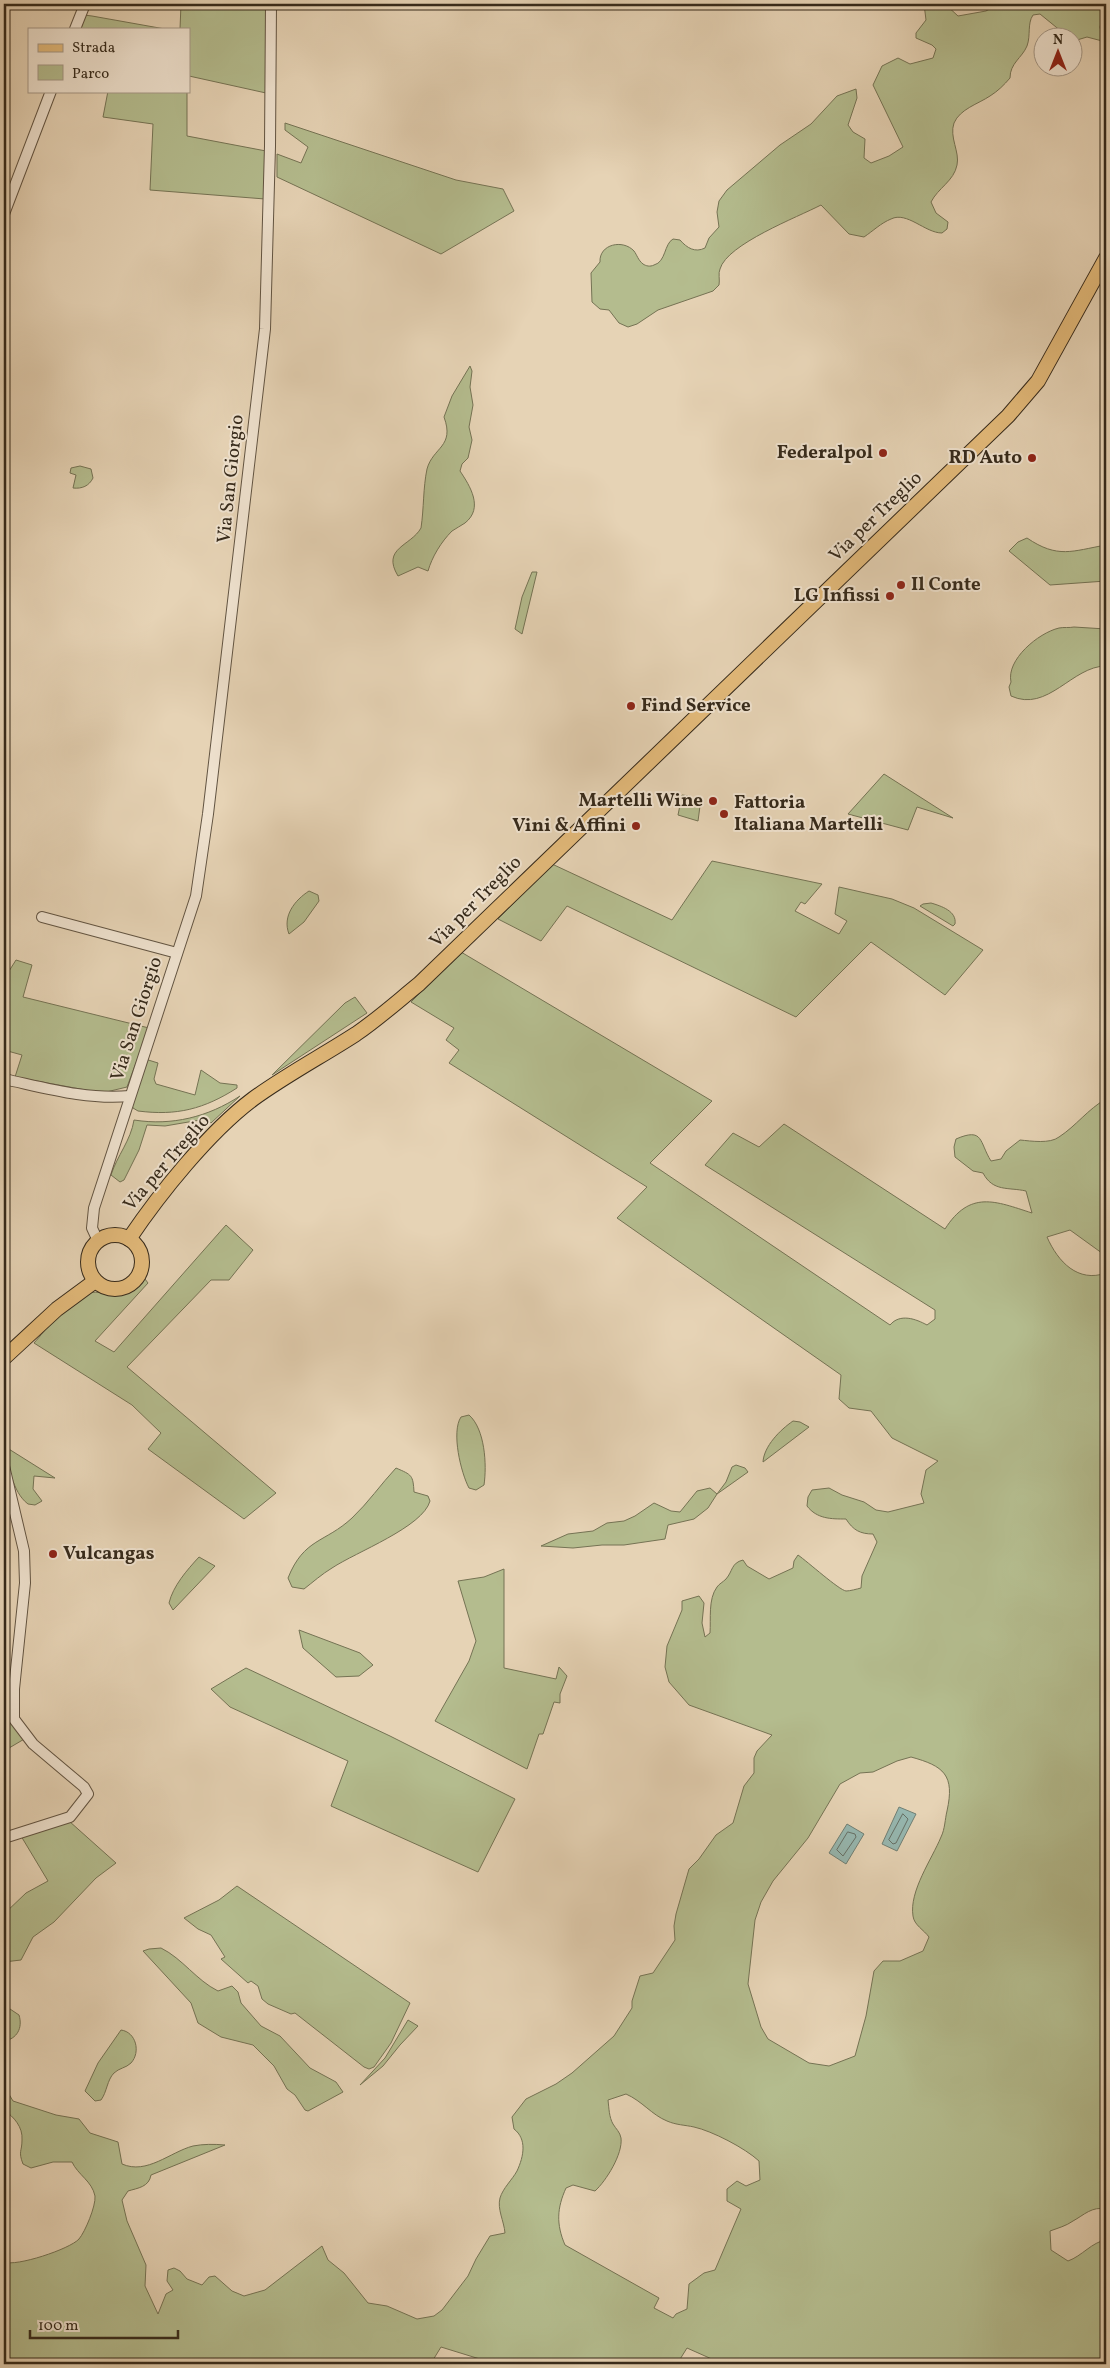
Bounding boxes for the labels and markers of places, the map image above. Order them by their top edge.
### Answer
place label: Federalpol [777,440,873,466]
place label: RD Auto [948,445,1022,471]
marker: Federalpol [877,447,889,459]
marker: RD Auto [1026,452,1038,464]
place label: Il Conte [911,572,981,598]
marker: Il Conte [895,579,907,591]
place label: LG Infissi [794,583,880,609]
marker: LG Infissi [884,590,896,602]
place label: Find Service [641,693,751,719]
marker: Find Service [625,700,637,712]
place label: Martelli Wine [578,788,703,814]
place label: Fattoria Italiana Martelli [734,790,883,838]
marker: Martelli Wine [707,795,719,807]
marker: Fattoria Italiana Martelli [718,808,730,820]
place label: Vini & Affini [512,813,626,839]
marker: Vini & Affini [630,820,642,832]
place label: Vulcangas [63,1541,155,1567]
marker: Vulcangas [47,1548,59,1560]

